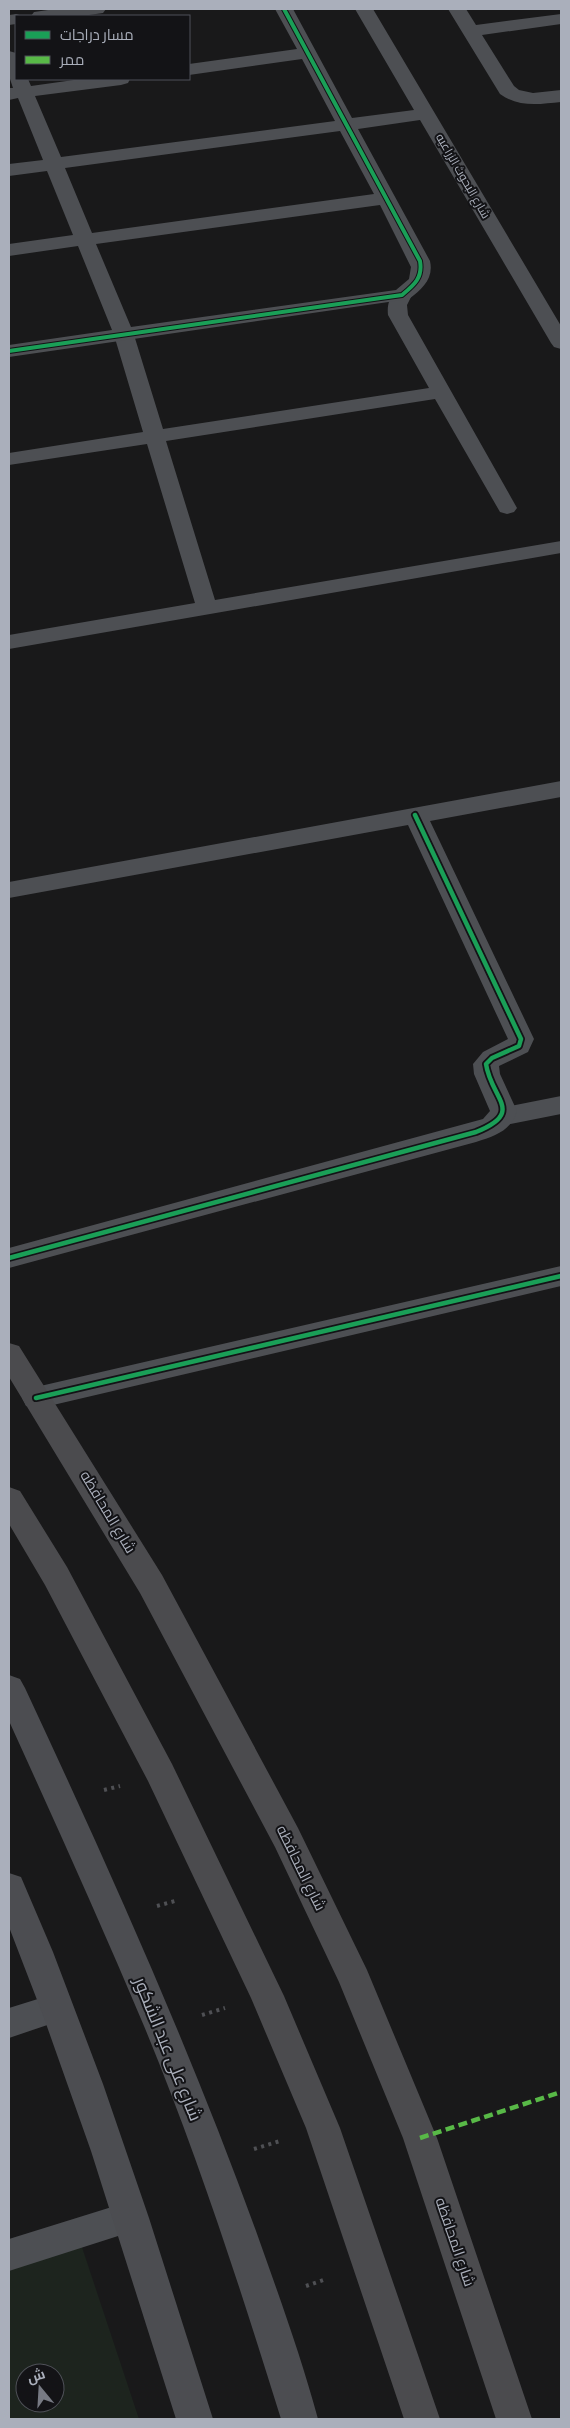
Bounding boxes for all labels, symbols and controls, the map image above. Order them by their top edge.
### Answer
legend [15,15,190,80]
text: مسار دراجات [60,24,134,45]
text: ممر [59,49,84,70]
street label: شارع البحوث الزراعيه [432,130,495,222]
street label: شارع المحافظه [75,1467,141,1557]
street label: شارع المحافظه [271,1821,331,1915]
street label: شارع على عبد الشكور [128,1972,209,2124]
street label: شارع المحافظه [429,2195,481,2289]
north arrow [15,2363,65,2413]
text: ش [24,2363,47,2387]

